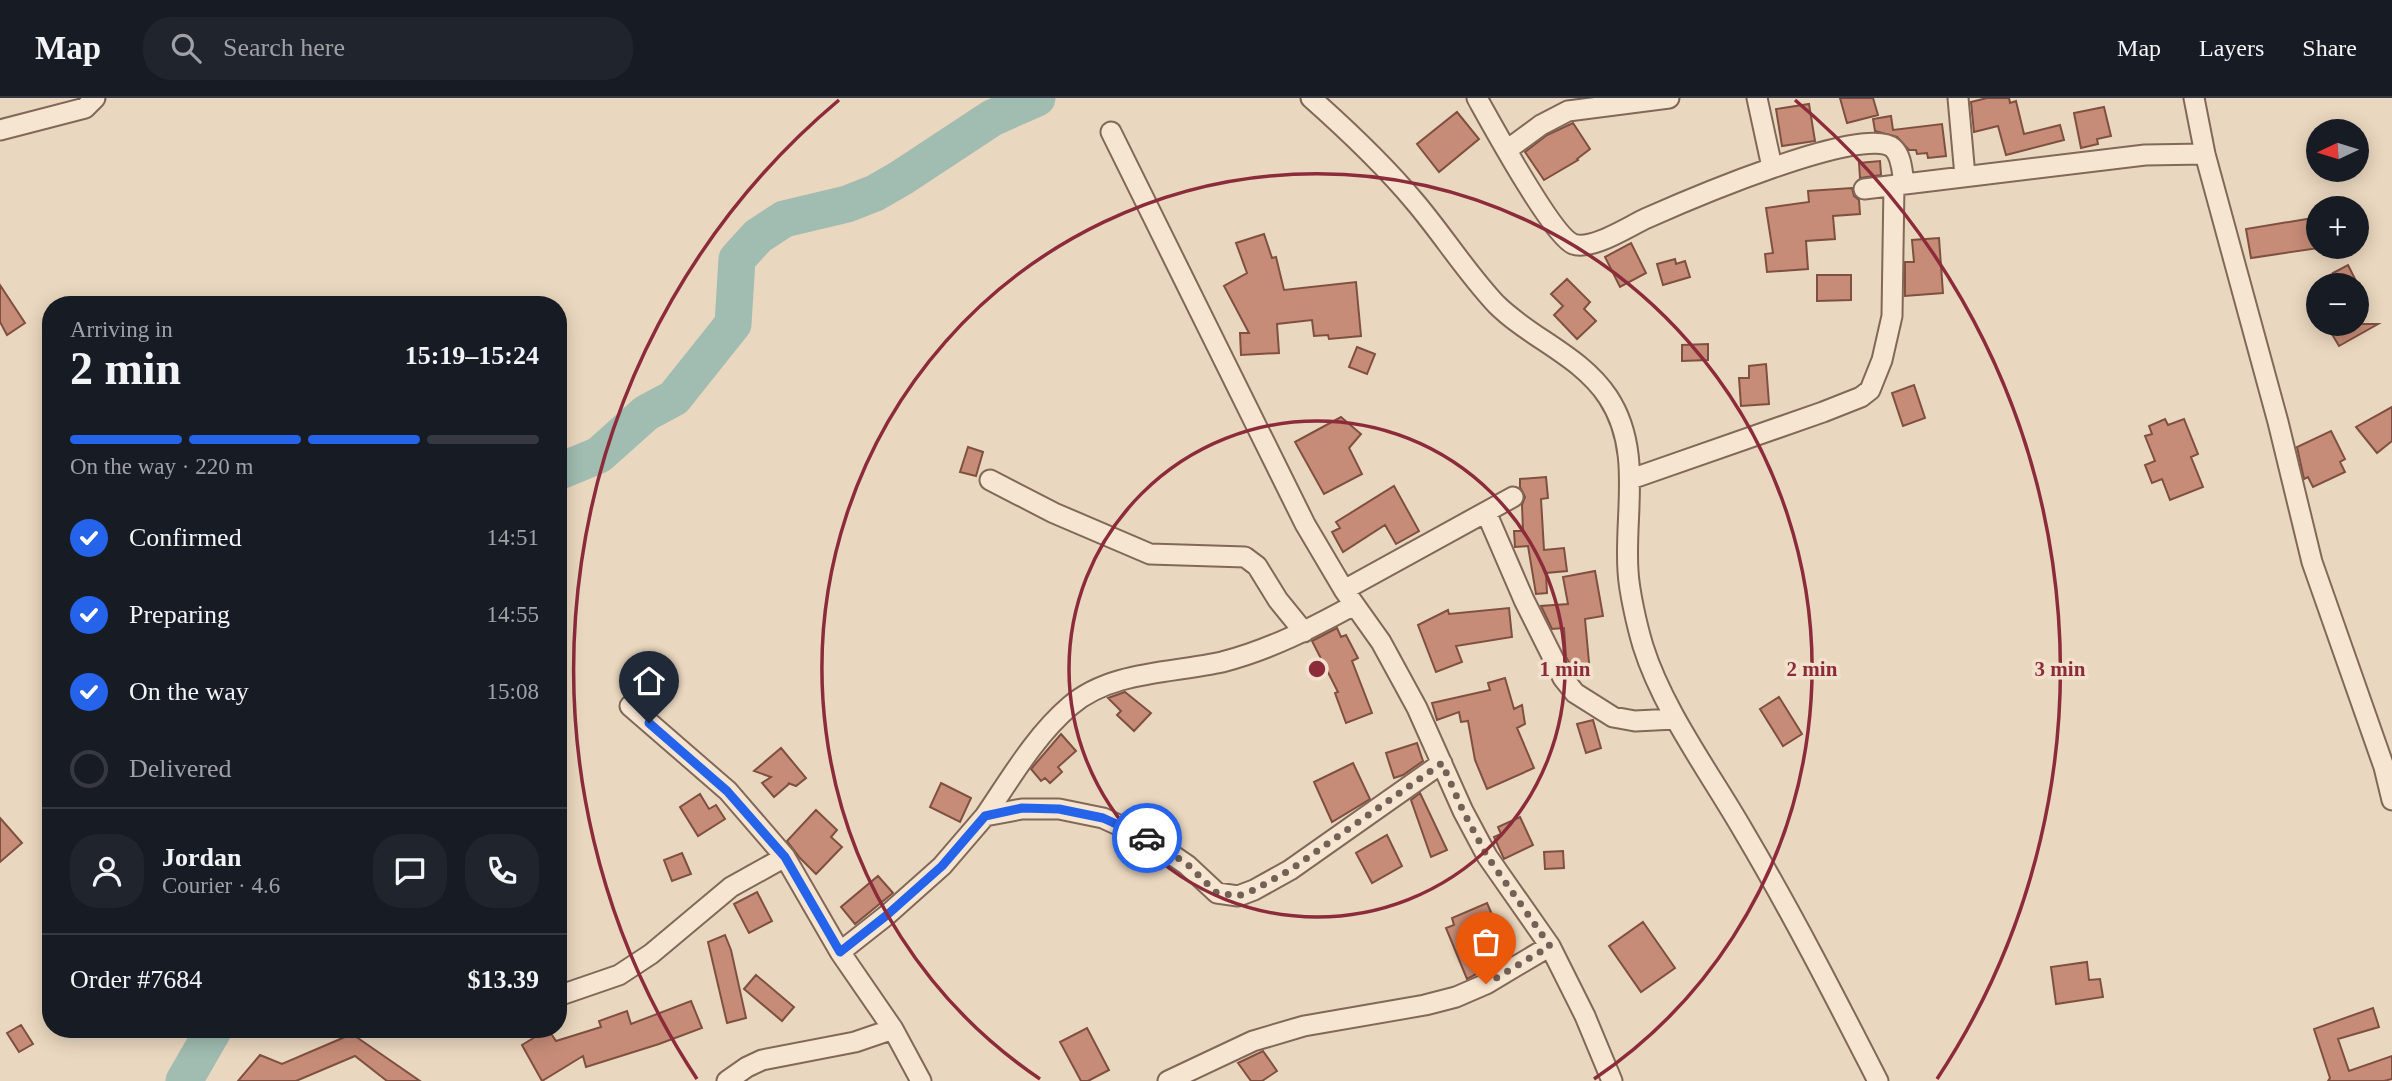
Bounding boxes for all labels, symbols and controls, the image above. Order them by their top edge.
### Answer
search box [143,17,633,80]
icon: search [167,29,205,67]
text: Map [35,30,101,66]
text: Search here [223,33,345,62]
text: Map [2117,35,2161,61]
text: Layers [2199,35,2264,61]
text: Share [2302,35,2357,61]
north arrow [2306,119,2370,182]
map controls [2306,119,2369,336]
button: + [2306,196,2369,259]
button: − [2306,273,2369,336]
text: Arriving in [70,317,173,342]
text: 15:19–15:24 [405,341,539,370]
text: 2 min [70,343,181,394]
text: On the way · 220 m [70,454,253,479]
icon: check [70,519,108,557]
text: Confirmed [129,523,242,552]
text: 14:51 [487,525,539,550]
icon: check [70,596,108,634]
text: Preparing [129,600,230,629]
text: 14:55 [487,602,539,627]
pin [619,651,679,723]
centre of rings [1305,657,1329,681]
text: 1 min [1540,657,1591,681]
text: 2 min [1787,657,1838,681]
text: 3 min [2035,657,2086,681]
icon: home [630,662,668,700]
icon: check [70,673,108,711]
text: On the way [129,677,249,706]
text: 15:08 [487,679,539,704]
text: Delivered [129,754,232,783]
courier [1112,803,1182,873]
icon: car [1128,819,1166,857]
button: person [70,834,144,908]
button: chat [373,834,447,908]
button: phone [465,834,539,908]
text: Jordan [162,843,241,872]
text: Courier · 4.6 [162,873,280,898]
pin [1456,912,1516,984]
icon: bag [1467,923,1505,961]
text: Order #7684 [70,965,202,994]
text: $13.39 [468,965,539,994]

